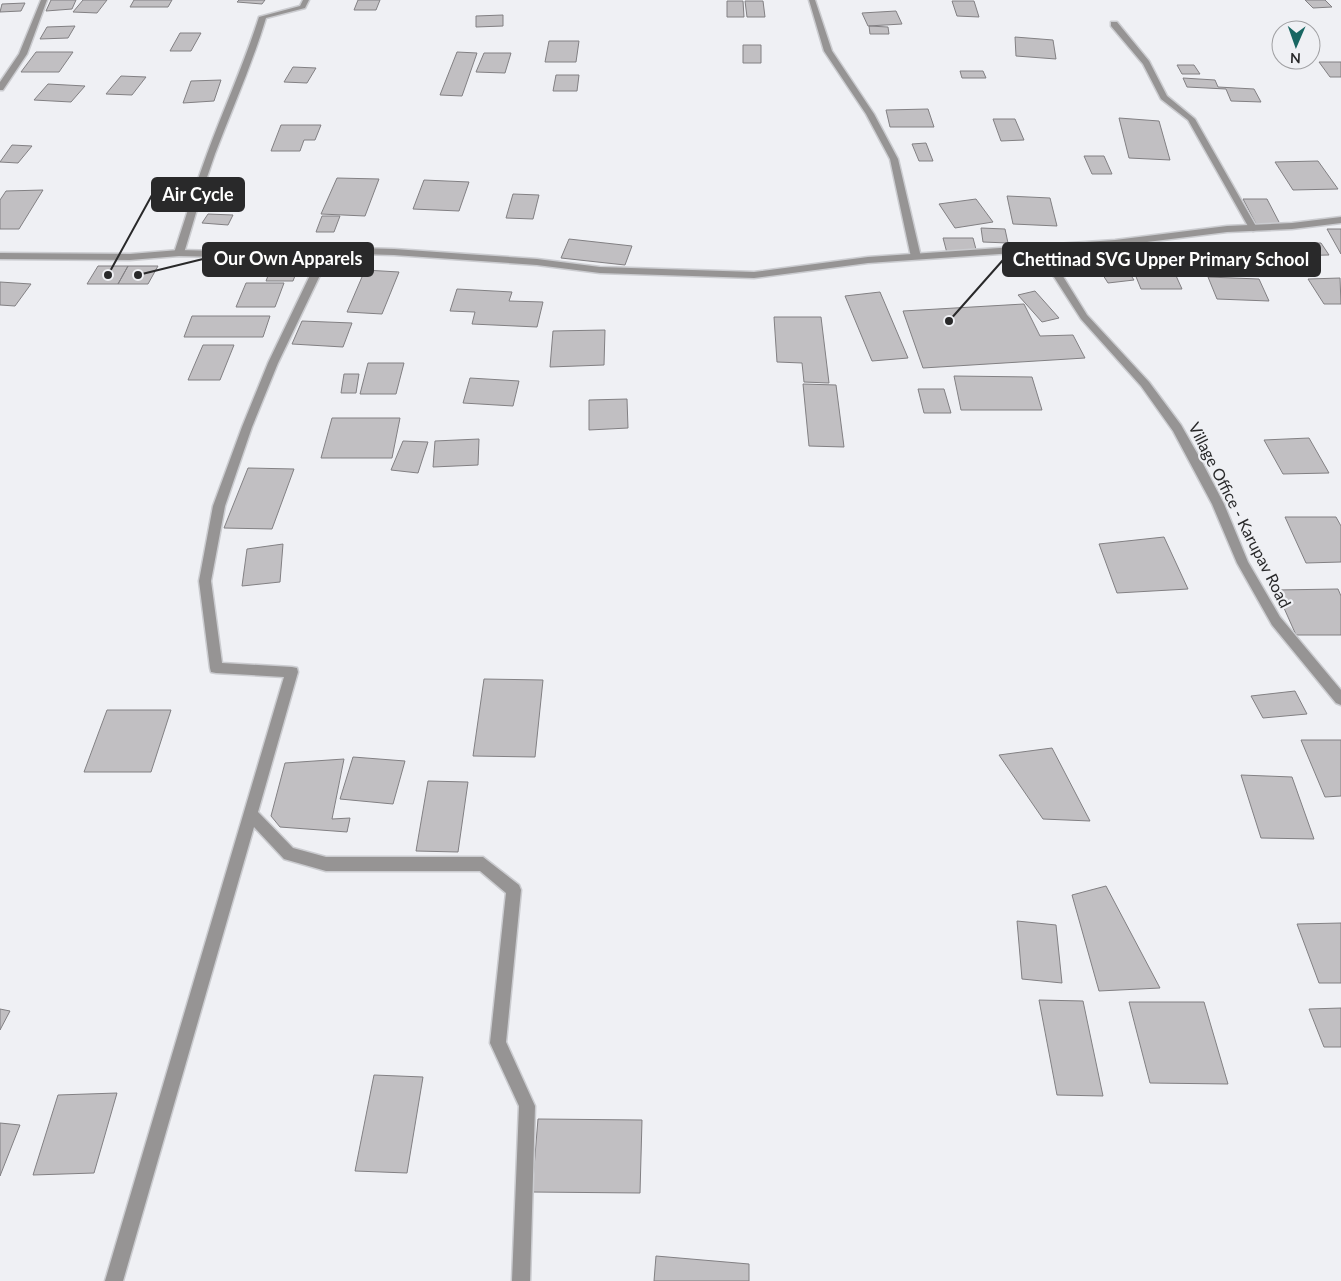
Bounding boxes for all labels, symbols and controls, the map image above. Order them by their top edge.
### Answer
north arrow [1271,20,1321,70]
text: N [1290,50,1301,67]
callout: Air Cycle [152,178,244,211]
text: Air Cycle [161,183,234,205]
callout: Our Own Apparels [203,243,373,276]
callout: Chettinad SVG Upper Primary School [1003,243,1320,276]
text: Our Own Apparels [214,247,362,269]
text: Chettinad SVG Upper Primary School [1013,248,1309,270]
street label: Village Office - Karupav Road [1185,419,1296,611]

